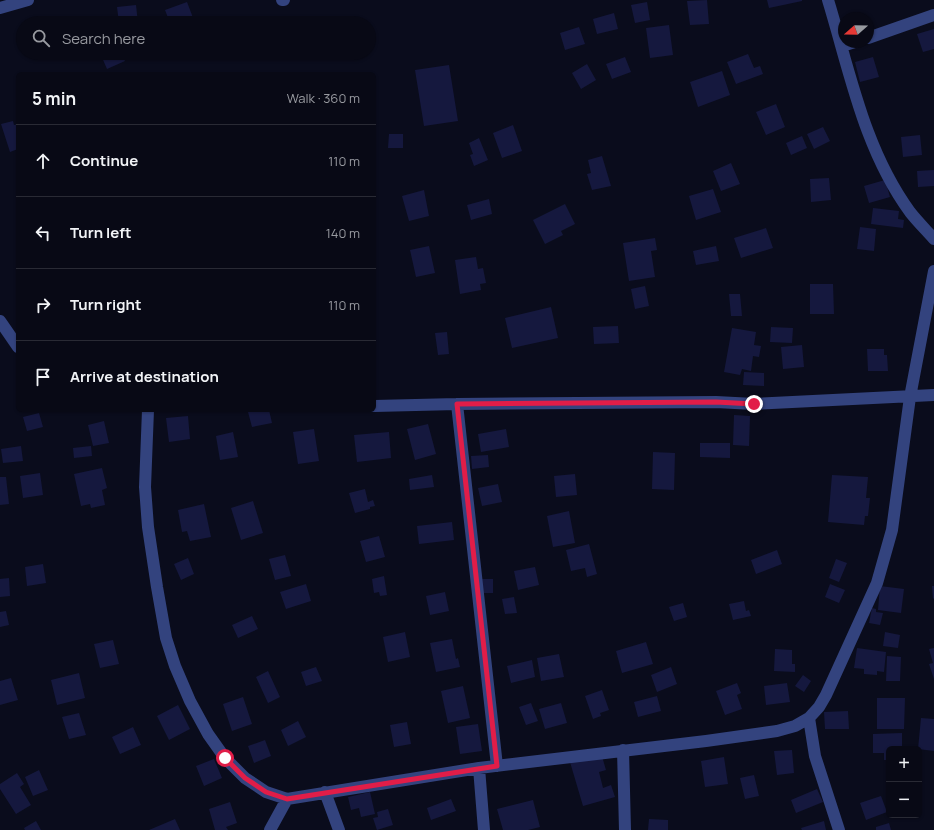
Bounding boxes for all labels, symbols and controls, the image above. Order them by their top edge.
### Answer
north arrow [838,12,874,48]
search box [16,16,376,60]
icon: search [30,27,52,49]
text: Search here [62,28,145,49]
text: 5 min [32,87,76,110]
text: Walk · 360 m [287,89,360,107]
icon: ahead [32,150,54,172]
text: Continue [70,150,138,171]
text: 110 m [328,152,360,170]
icon: left [32,222,54,244]
text: Turn left [70,222,132,243]
text: 140 m [326,224,360,242]
icon: right [32,294,54,316]
text: Turn right [70,294,141,315]
text: 110 m [328,296,360,314]
icon: arrive [32,366,54,388]
text: Arrive at destination [70,366,219,387]
route end [745,395,763,413]
map controls [886,746,922,818]
button: + [886,746,922,782]
route start [216,749,234,767]
button: − [886,782,922,818]

